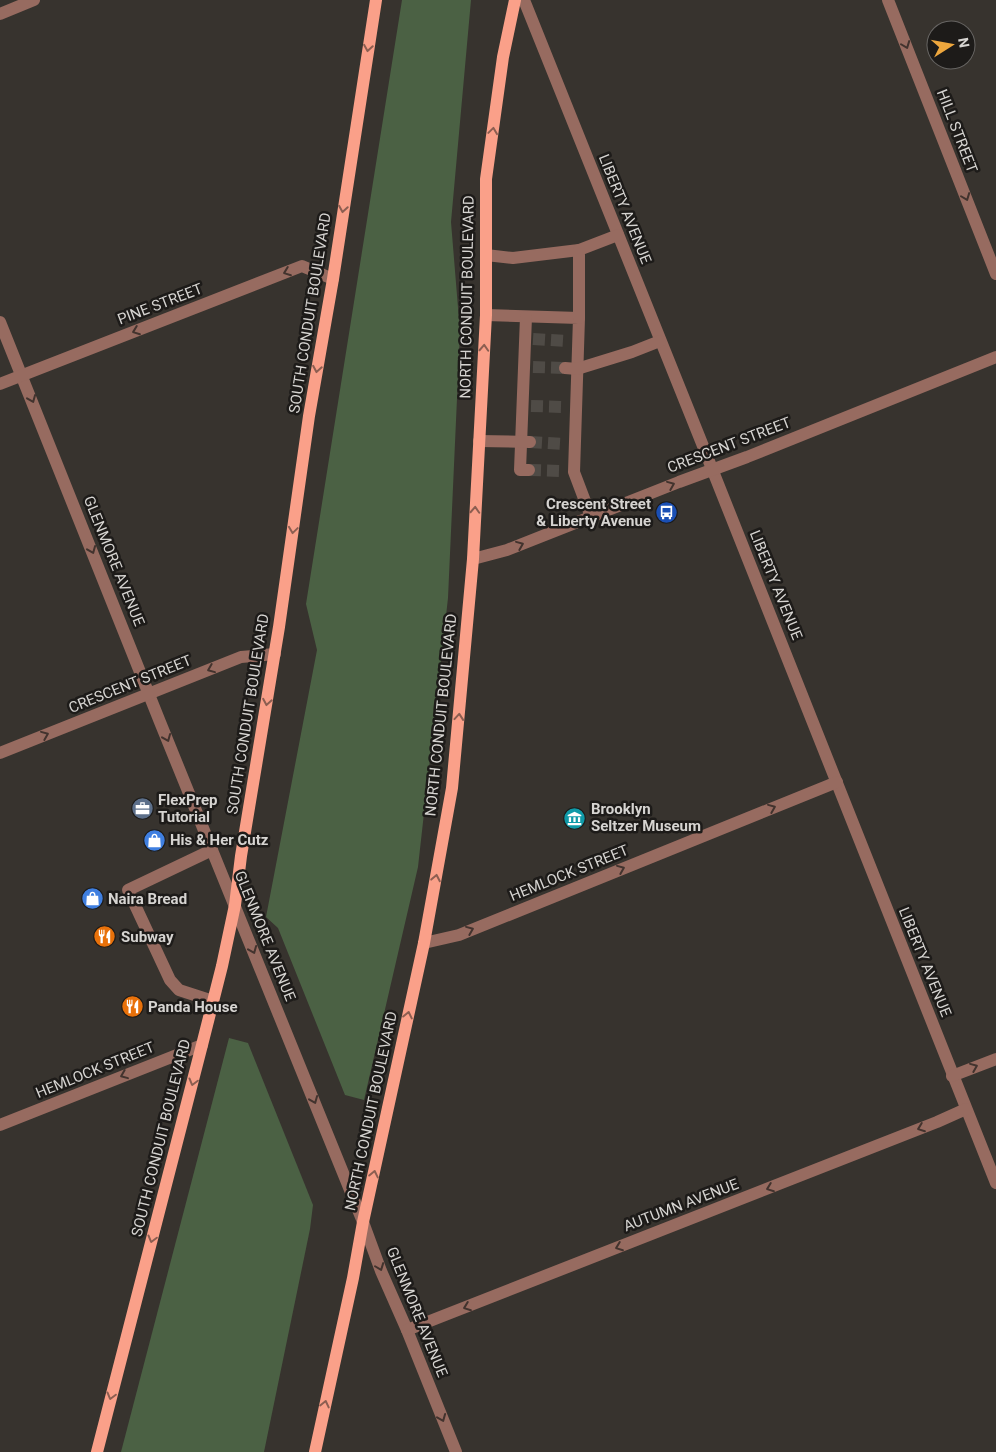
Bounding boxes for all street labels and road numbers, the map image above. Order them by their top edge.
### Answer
street label: HILL STREET [933,87,981,175]
street label: LIBERTY AVENUE [595,152,655,267]
street label: NORTH CONDUIT BOULEVARD [456,195,478,399]
street label: SOUTH CONDUIT BOULEVARD [285,211,335,415]
street label: PINE STREET [115,280,205,328]
street label: CRESCENT STREET [665,413,793,477]
street label: GLENMORE AVENUE [80,493,148,629]
street label: LIBERTY AVENUE [746,528,806,643]
street label: SOUTH CONDUIT BOULEVARD [223,612,273,816]
street label: NORTH CONDUIT BOULEVARD [421,613,461,817]
street label: CRESCENT STREET [66,651,194,717]
street label: HEMLOCK STREET [507,841,631,905]
street label: GLENMORE AVENUE [231,868,299,1004]
street label: LIBERTY AVENUE [895,905,955,1020]
street label: NORTH CONDUIT BOULEVARD [341,1010,401,1212]
street label: SOUTH CONDUIT BOULEVARD [128,1037,194,1239]
street label: HEMLOCK STREET [33,1038,157,1102]
street label: AUTUMN AVENUE [621,1175,742,1235]
street label: GLENMORE AVENUE [383,1244,451,1380]

